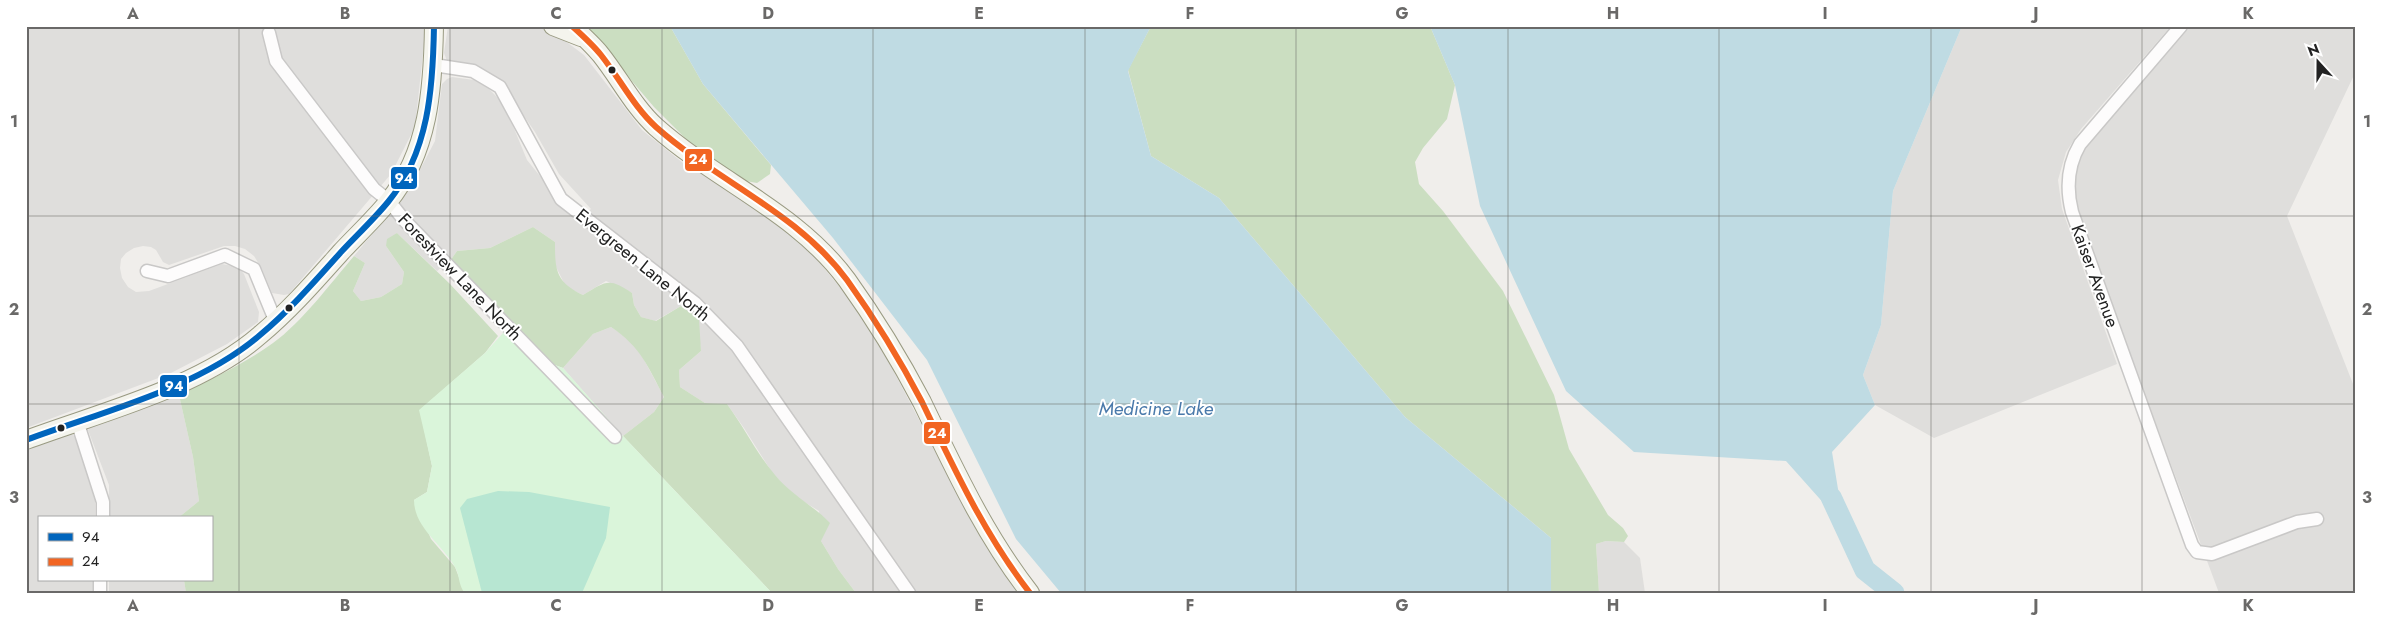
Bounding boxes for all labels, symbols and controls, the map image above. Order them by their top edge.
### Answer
text: A [126,2,139,25]
text: B [340,2,350,25]
text: C [550,2,562,25]
text: D [762,2,774,25]
text: E [974,2,984,25]
text: F [1186,2,1194,25]
text: G [1395,2,1409,25]
text: H [1607,2,1619,25]
text: I [1822,2,1828,25]
text: J [2030,2,2039,25]
text: K [2242,2,2254,25]
north arrow [2294,38,2344,88]
text: N [2305,39,2322,61]
unlabelled marker [607,65,617,75]
text: 1 [10,110,18,133]
text: 1 [2363,110,2371,133]
line badge: 24 [684,148,713,172]
text: 24 [689,149,708,169]
line badge: 94 [390,166,418,190]
text: 94 [394,168,414,188]
street label: Evergreen Lane North [570,202,716,328]
street label: Forestview Lane North [392,207,528,347]
street label: Kaiser Avenue [2064,221,2126,331]
text: 2 [9,298,19,321]
text: 2 [2362,298,2372,321]
unlabelled marker [284,303,294,313]
line badge: 94 [159,374,188,398]
text: 94 [164,376,184,396]
water label: Medicine Lake [1099,395,1214,422]
line badge: 24 [923,421,951,445]
unlabelled marker [56,423,66,433]
text: 24 [928,423,947,443]
text: 3 [9,486,19,509]
text: 3 [2362,486,2372,509]
legend [38,516,212,582]
text: 94 [82,526,100,548]
text: 24 [82,550,100,572]
text: A [126,594,139,617]
text: B [340,594,350,617]
text: C [550,594,562,617]
text: D [762,594,774,617]
text: E [974,594,984,617]
text: F [1186,594,1194,617]
text: G [1395,594,1409,617]
text: H [1607,594,1619,617]
text: I [1822,594,1828,617]
text: J [2030,594,2039,617]
text: K [2242,594,2254,617]

